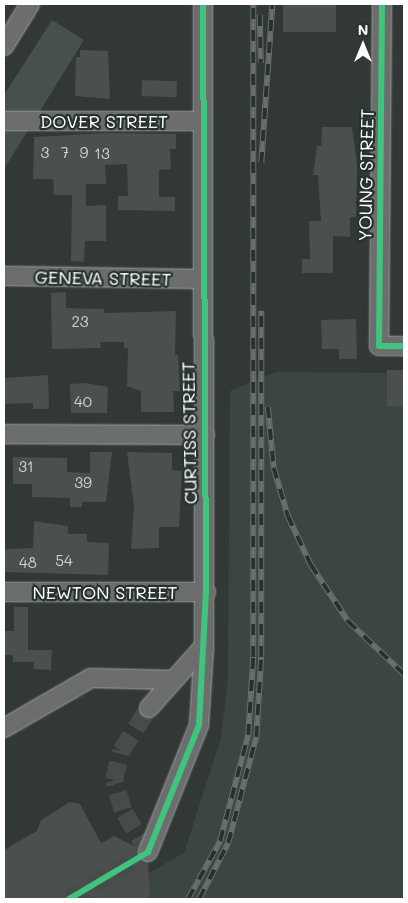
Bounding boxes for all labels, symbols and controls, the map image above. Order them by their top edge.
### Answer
north arrow [338,20,388,70]
text: N [358,20,368,39]
street label: YOUNG STREET [354,108,378,242]
street label: DOVER STREET [40,110,168,132]
house number: 3 [41,144,49,162]
house number: 7 [61,144,69,162]
house number: 9 [80,144,88,162]
house number: 13 [94,145,110,163]
street label: GENEVA STREET [34,266,172,290]
house number: 23 [71,313,89,331]
street label: CURTISS STREET [177,361,201,505]
house number: 40 [74,393,92,411]
house number: 31 [18,458,34,476]
house number: 39 [74,474,92,492]
house number: 54 [55,552,73,570]
house number: 48 [19,554,37,572]
street label: NEWTON STREET [32,581,178,603]

